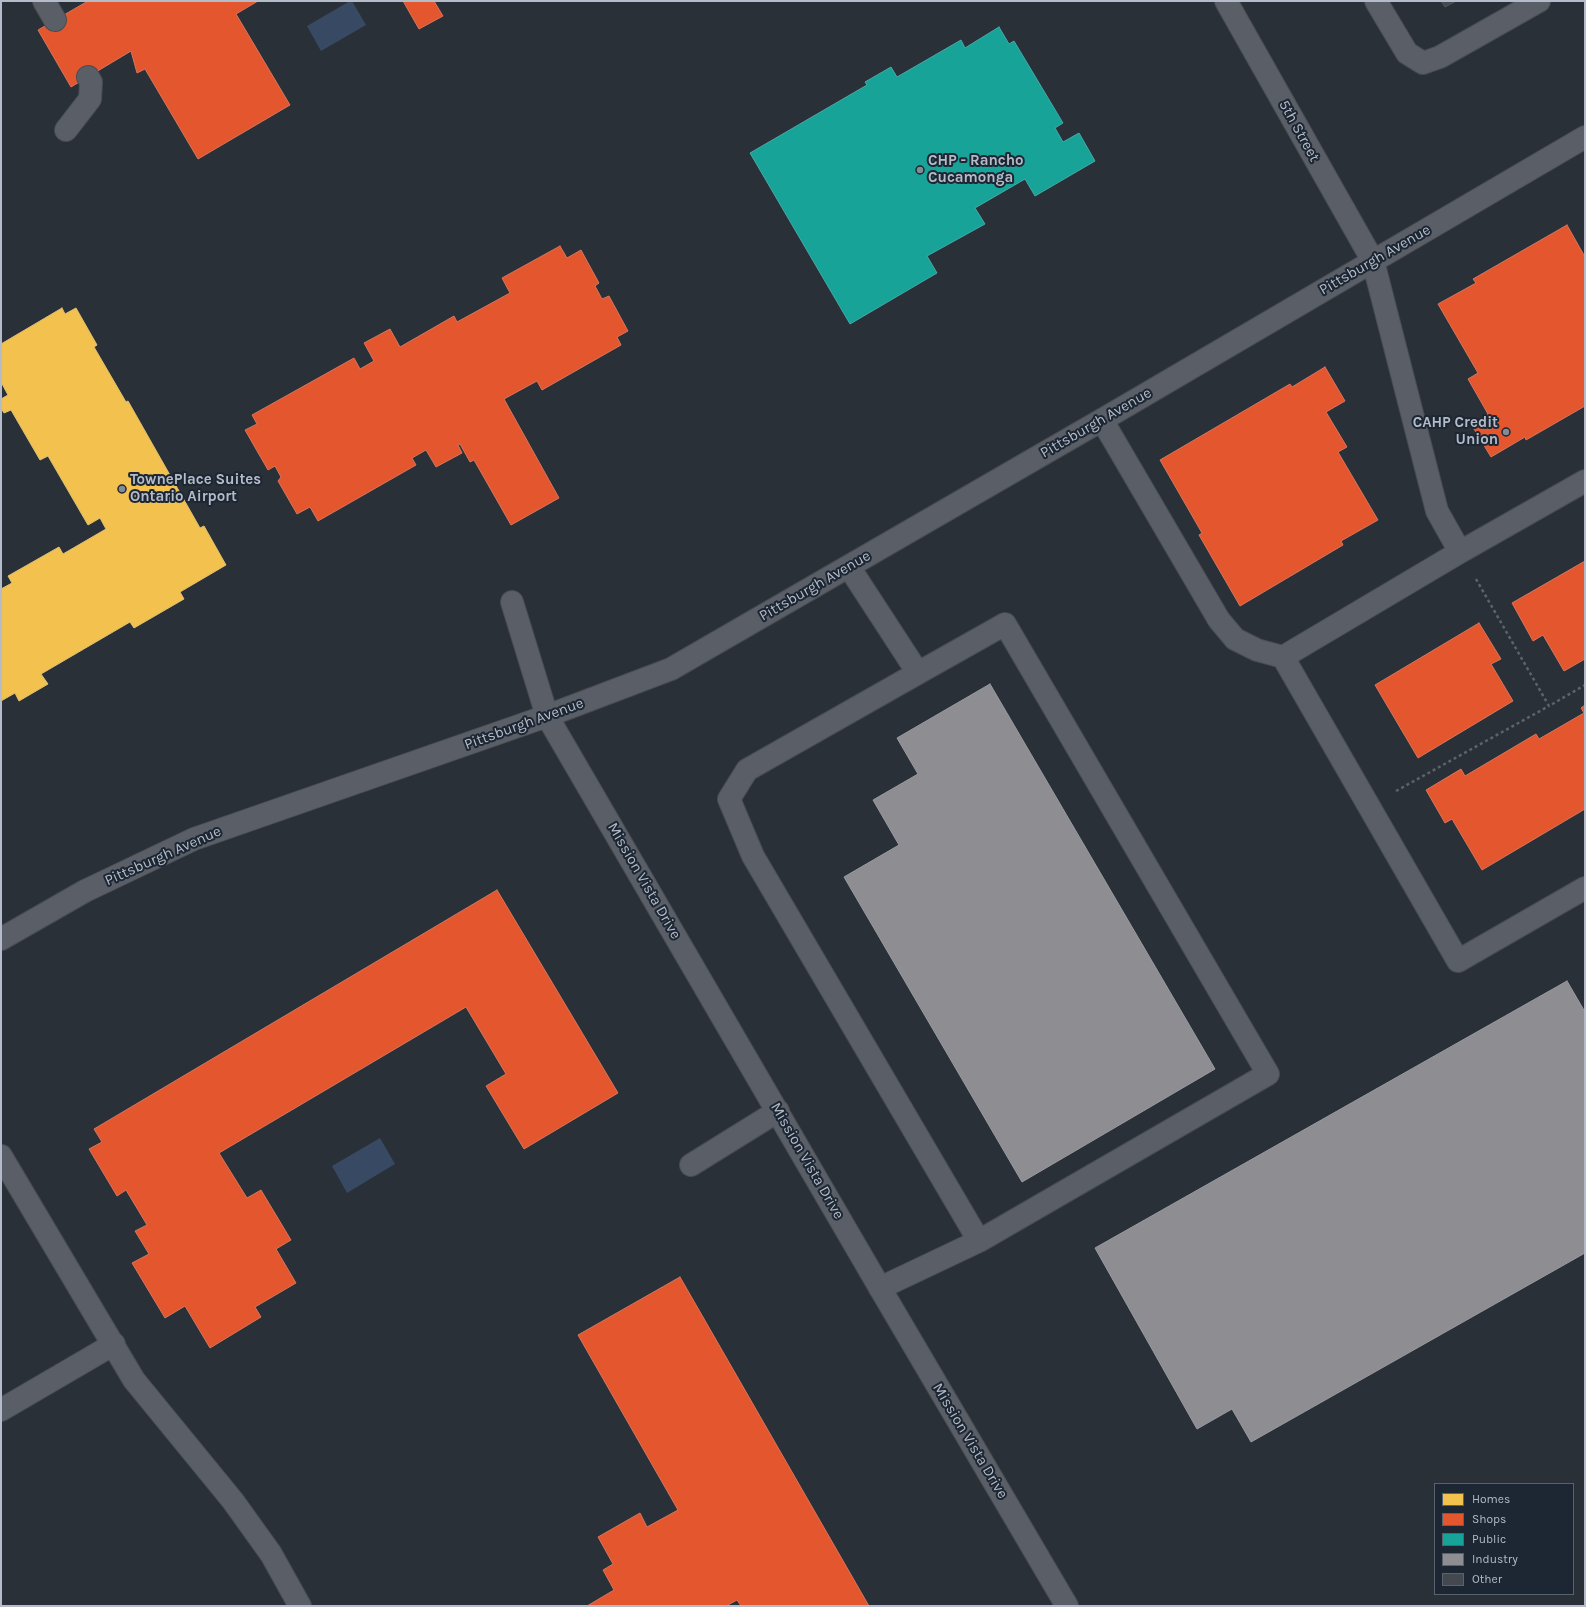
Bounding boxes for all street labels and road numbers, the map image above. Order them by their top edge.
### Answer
street label: 5th Street [1275,97,1323,165]
street label: Pittsburgh Avenue [1316,221,1434,299]
street label: Pittsburgh Avenue [1037,384,1155,462]
street label: Pittsburgh Avenue [756,547,874,625]
street label: Pittsburgh Avenue [462,694,586,754]
street label: Mission Vista Drive [603,820,685,942]
street label: Pittsburgh Avenue [102,822,224,890]
street label: Mission Vista Drive [766,1100,848,1222]
street label: Mission Vista Drive [928,1380,1012,1502]

